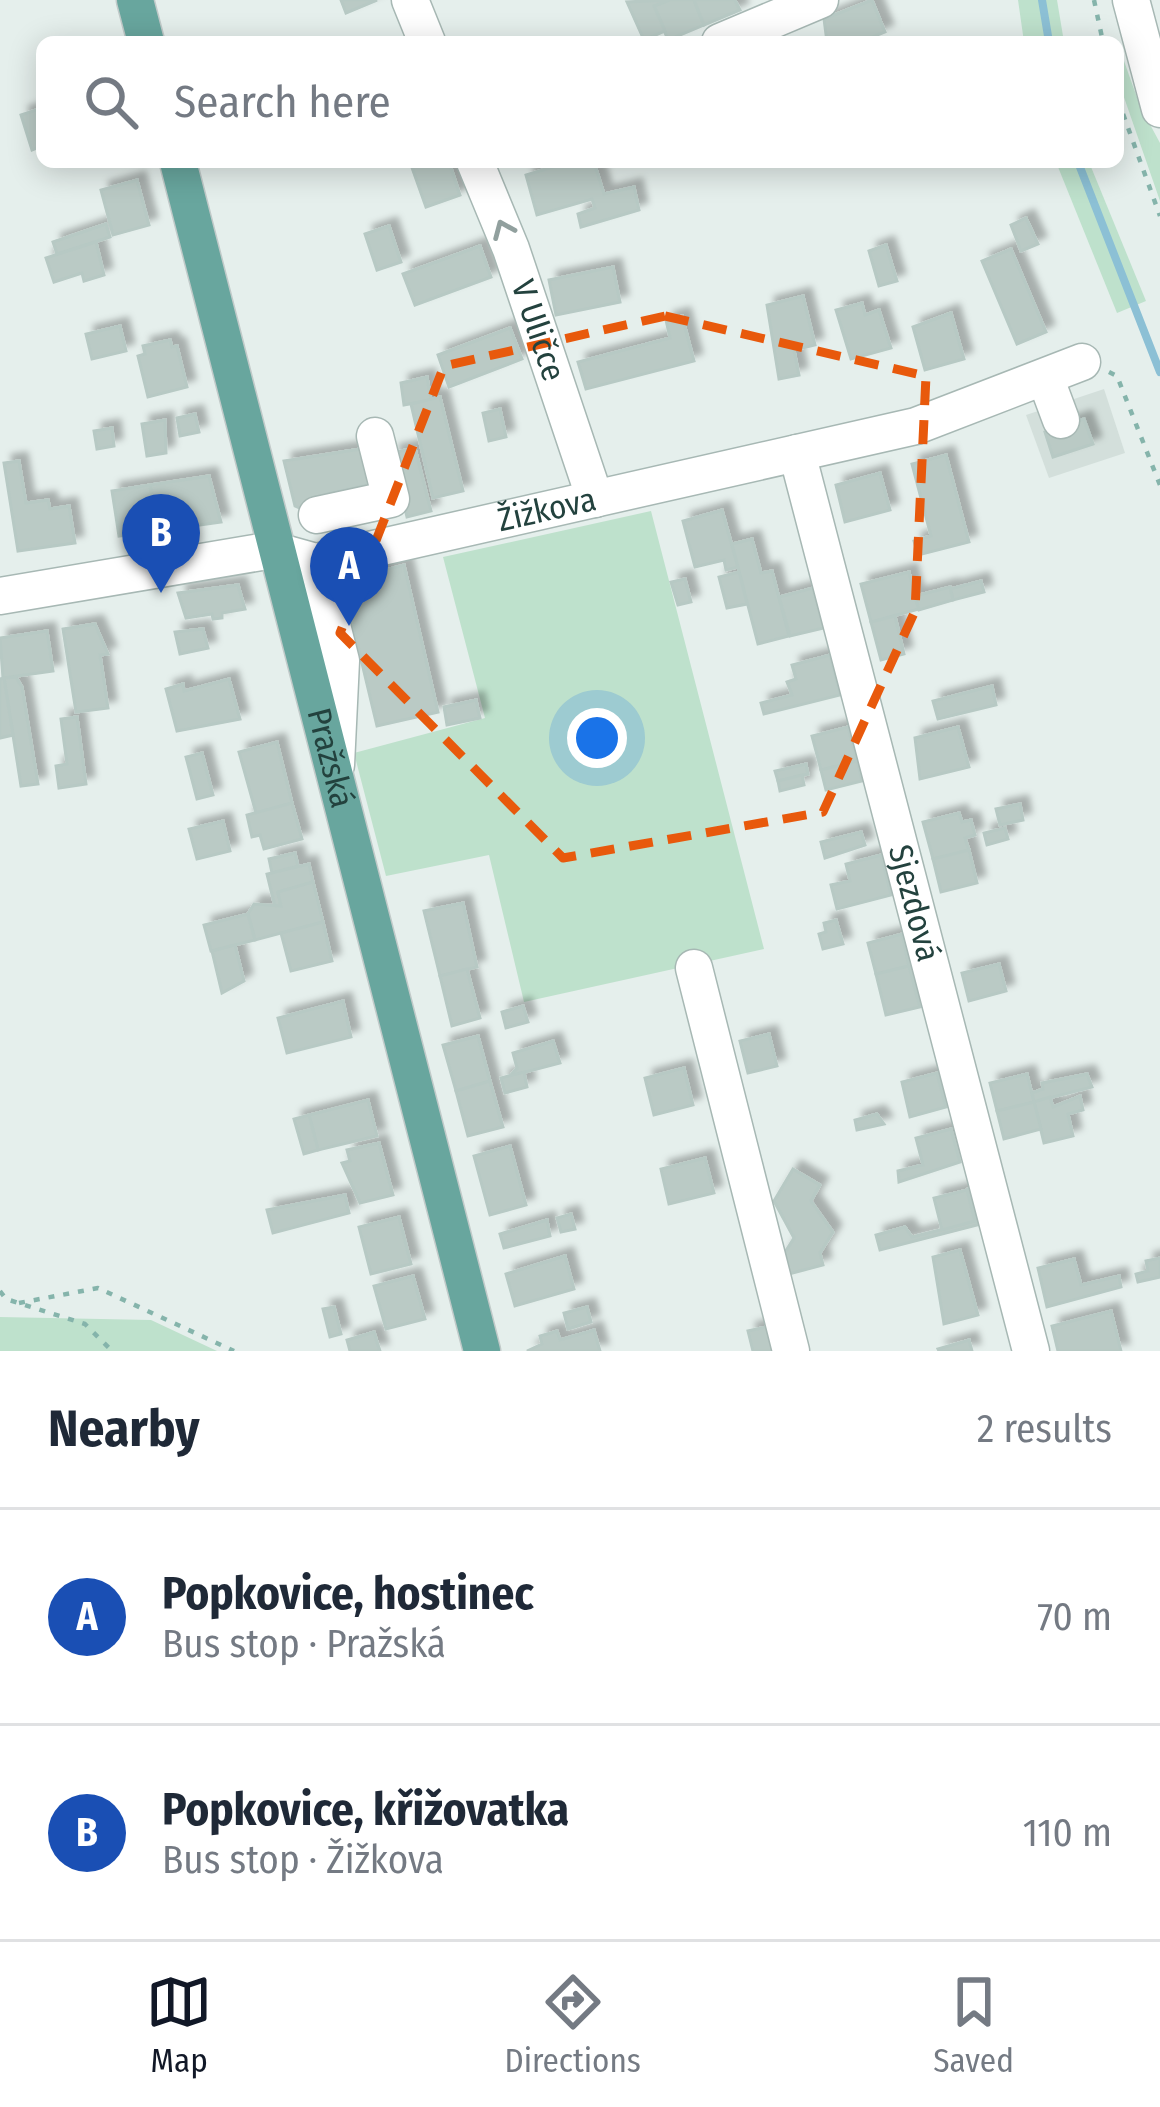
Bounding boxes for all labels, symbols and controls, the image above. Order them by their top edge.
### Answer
search box [36,36,1124,168]
icon: search [78,69,144,135]
text: Search here [174,75,391,129]
one-way arrow [493,220,517,241]
street label: V Uličce [503,275,574,386]
street label: Žižkova [494,479,600,540]
pin: B [122,494,200,593]
pin: A [310,527,388,626]
street label: Pražská [298,704,362,812]
your location [567,708,627,768]
street label: Sjezdová [880,840,949,966]
text: Nearby [48,1398,200,1460]
text: 2 results [977,1406,1112,1452]
text: Popkovice, hostinec [162,1567,534,1621]
text: A [76,1594,98,1640]
text: 70 m [1037,1594,1112,1640]
text: Bus stop · Pražská [162,1621,446,1667]
text: Popkovice, křižovatka [162,1783,569,1837]
text: B [76,1810,98,1856]
text: 110 m [1023,1810,1112,1856]
text: Bus stop · Žižkova [162,1837,444,1883]
tab: Map [146,1969,212,2081]
tab: Directions [504,1969,641,2081]
tab: Saved [933,1969,1014,2081]

